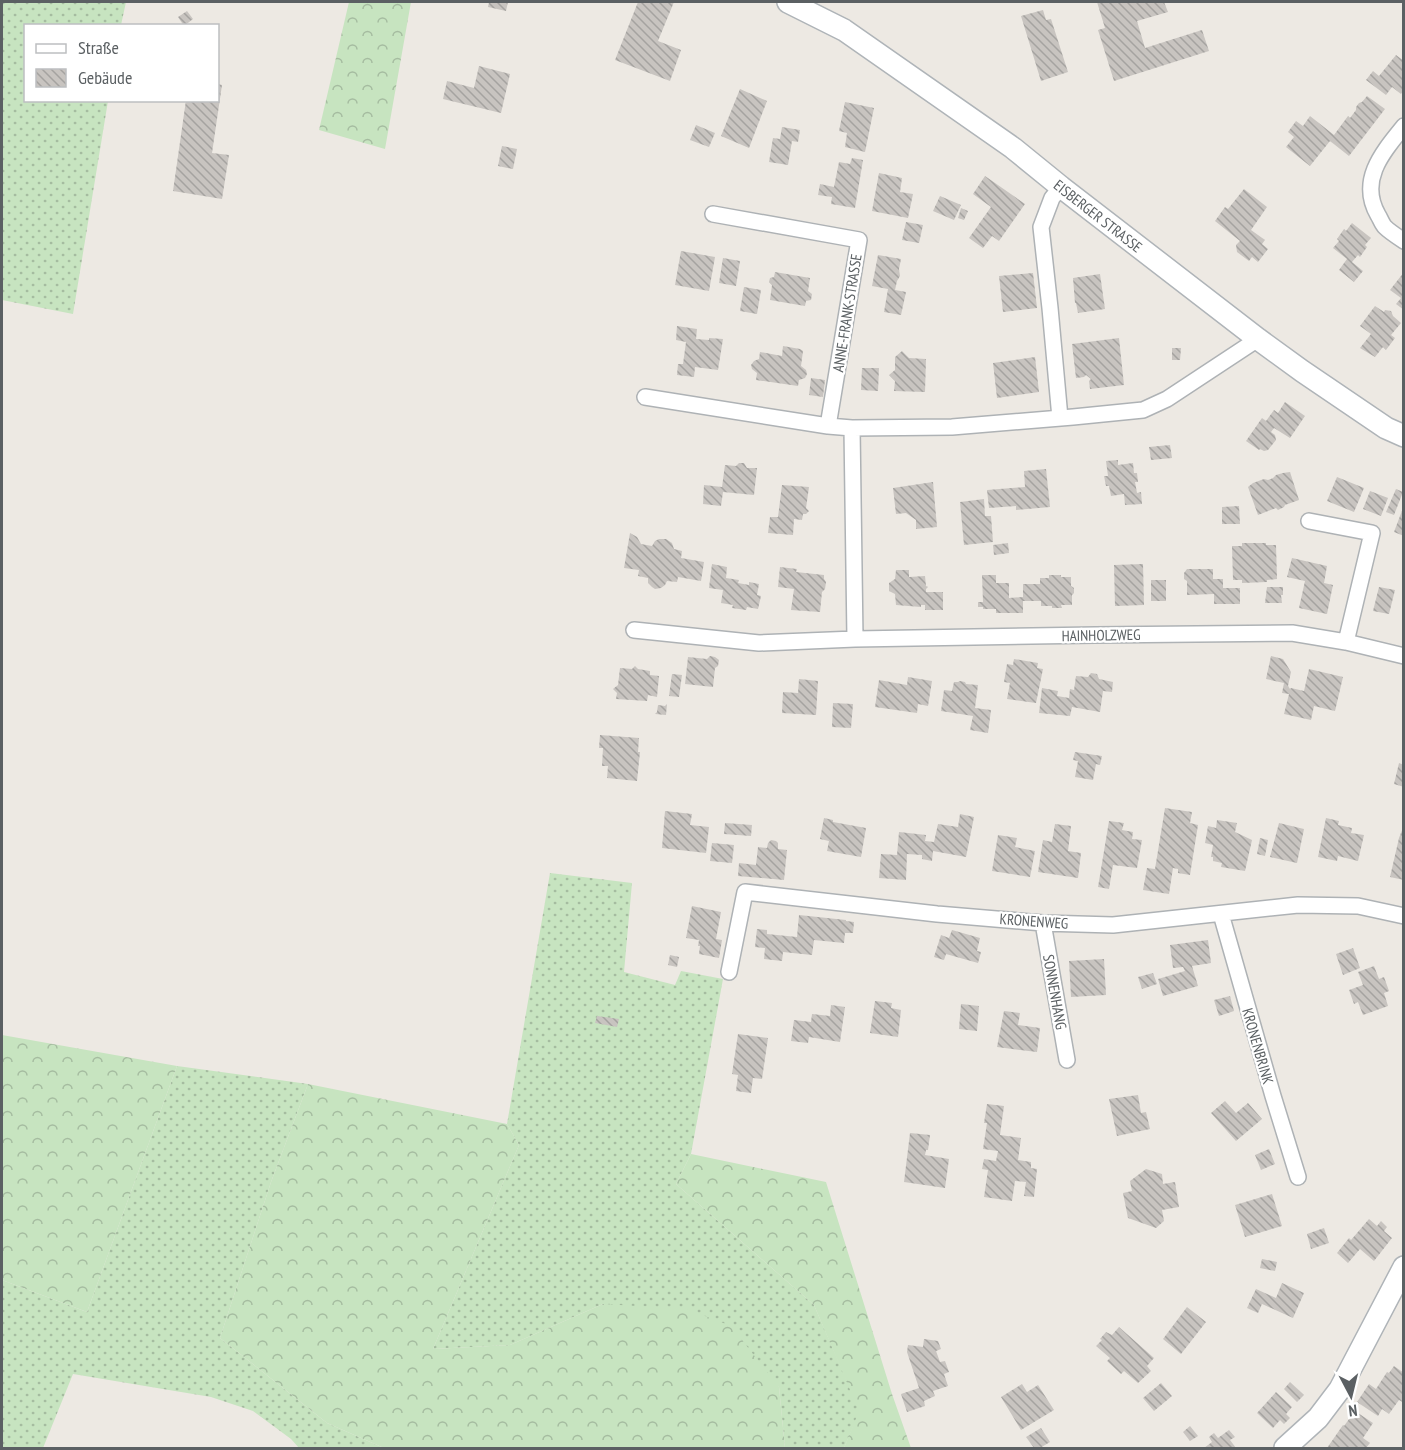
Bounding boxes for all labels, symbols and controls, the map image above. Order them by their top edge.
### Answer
legend [24,24,219,102]
text: Straße [78,36,119,59]
text: Gebäude [78,66,132,89]
street label: EISBERGER STRASSE [1050,176,1146,256]
street label: ANNE-FRANK-STRASSE [828,253,866,373]
street label: HAINHOLZWEG [1061,625,1141,645]
street label: KRONENWEG [999,909,1069,933]
street label: SONNENHANG [1039,953,1071,1031]
street label: KRONENBRINK [1238,1006,1278,1087]
north arrow [1321,1366,1381,1426]
text: N [1347,1400,1358,1421]

